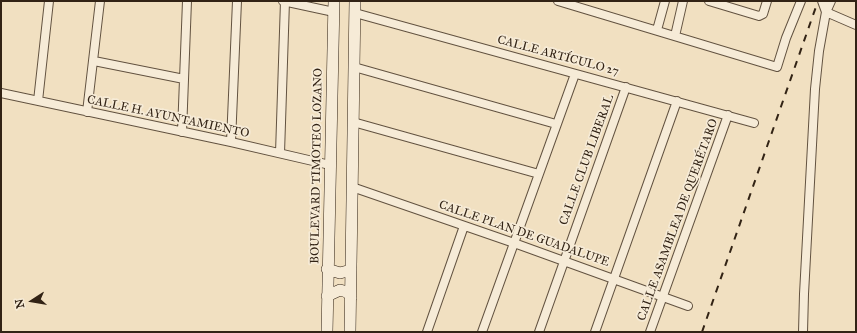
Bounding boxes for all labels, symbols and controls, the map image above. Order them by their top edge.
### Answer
street label: CALLE ARTÍCULO 27 [496,33,620,79]
street label: BOULEVARD TIMOTEO LOZANO [308,68,326,264]
street label: CALLE H. AYUNTAMIENTO [86,93,250,141]
street label: CALLE CLUB LIBERAL [557,93,617,227]
street label: CALLE ASAMBLEA DE QUERÉTARO [635,117,721,323]
street label: CALLE PLAN DE GUADALUPE [437,198,611,270]
north arrow [12,281,52,321]
text: N [12,298,27,310]

